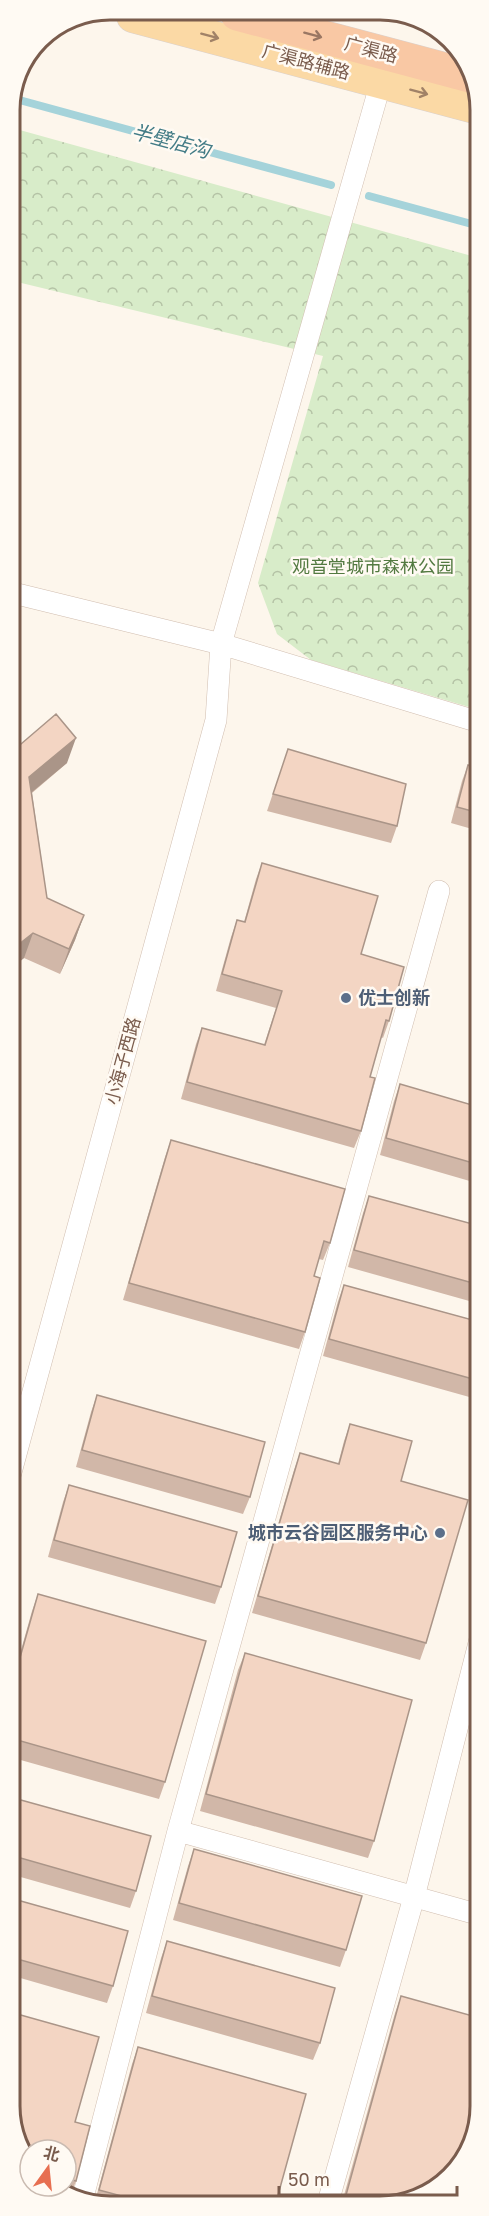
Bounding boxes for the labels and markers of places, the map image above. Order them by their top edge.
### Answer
place label: 优士创新 [358,986,430,1008]
marker: 优士创新 [339,991,353,1005]
place label: 城市云谷园区服务中心 [248,1521,428,1543]
marker: 城市云谷园区服务中心 [433,1526,447,1540]

